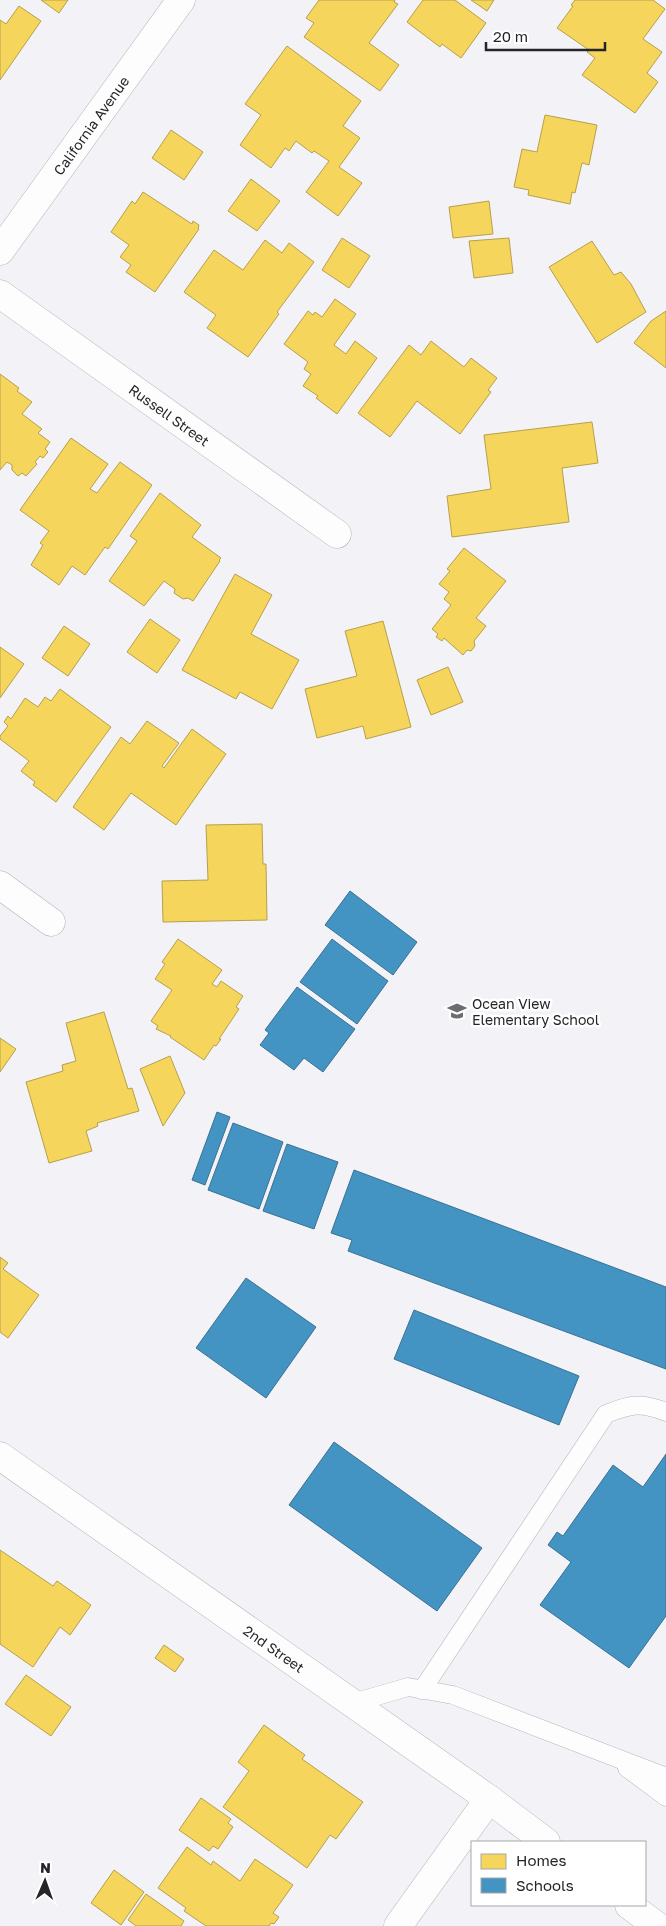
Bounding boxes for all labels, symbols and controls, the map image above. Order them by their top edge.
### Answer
scale bar [486,20,605,52]
text: 20 m [493,27,528,45]
street label: California Avenue [49,73,132,178]
street label: Russell Street [126,380,213,449]
place label: Ocean View Elementary School [472,995,599,1028]
school or university icon: Ocean View Elementary School [446,1000,468,1022]
street label: 2nd Street [241,1621,308,1676]
legend [471,1841,646,1906]
text: Homes [516,1851,566,1869]
north arrow [20,1856,70,1906]
text: N [40,1859,51,1876]
text: Schools [516,1876,574,1894]

